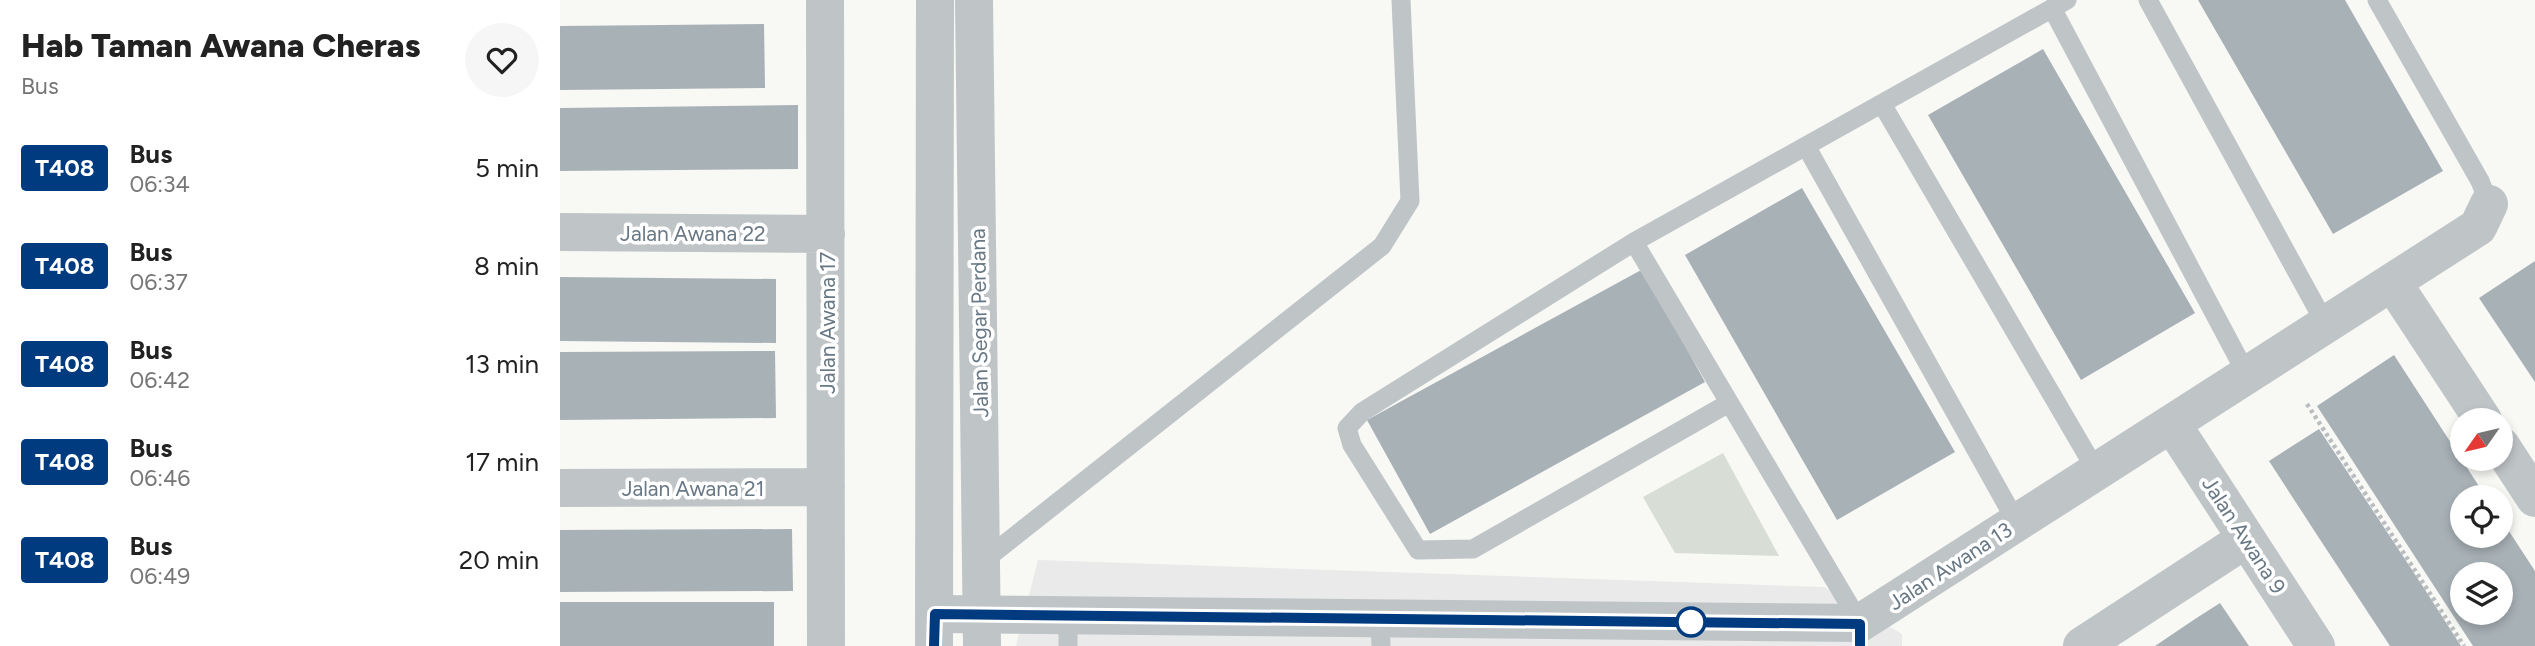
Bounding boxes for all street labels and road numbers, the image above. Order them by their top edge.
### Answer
street label: Jalan Awana 22 [620,221,766,246]
street label: Jalan Segar Perdana [965,228,993,418]
street label: Jalan Awana 17 [815,252,840,394]
street label: Jalan Awana 9 [2197,472,2291,598]
street label: Jalan Awana 21 [622,476,764,501]
street label: Jalan Awana 13 [1883,517,2017,615]

